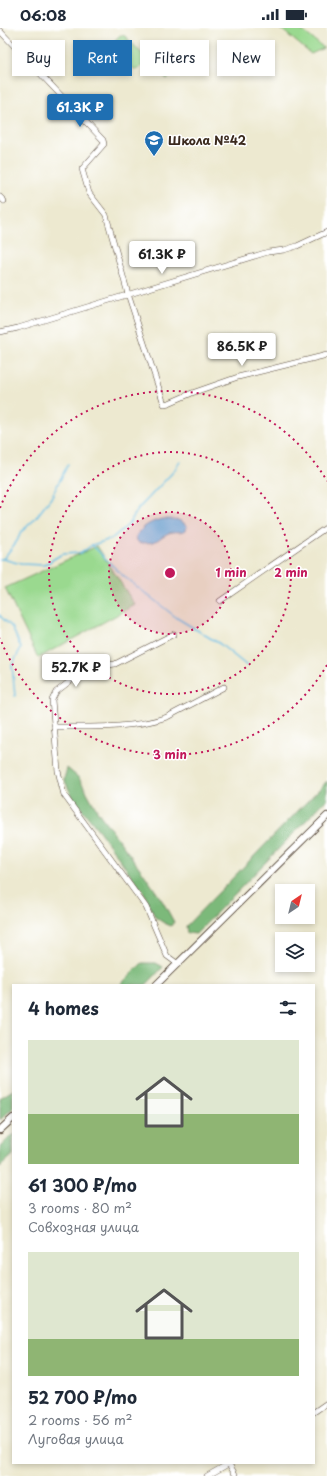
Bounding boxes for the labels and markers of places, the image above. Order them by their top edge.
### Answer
pin: 61.3K ₽ [43,94,117,128]
school or university icon: Школа №42 [143,129,165,157]
place label: Школа №42 [168,131,247,149]
pin: 61.3K ₽ [125,241,199,275]
pin: 86.5K ₽ [205,333,279,367]
centre of rings [163,566,177,580]
pin: 52.7K ₽ [39,654,113,688]

